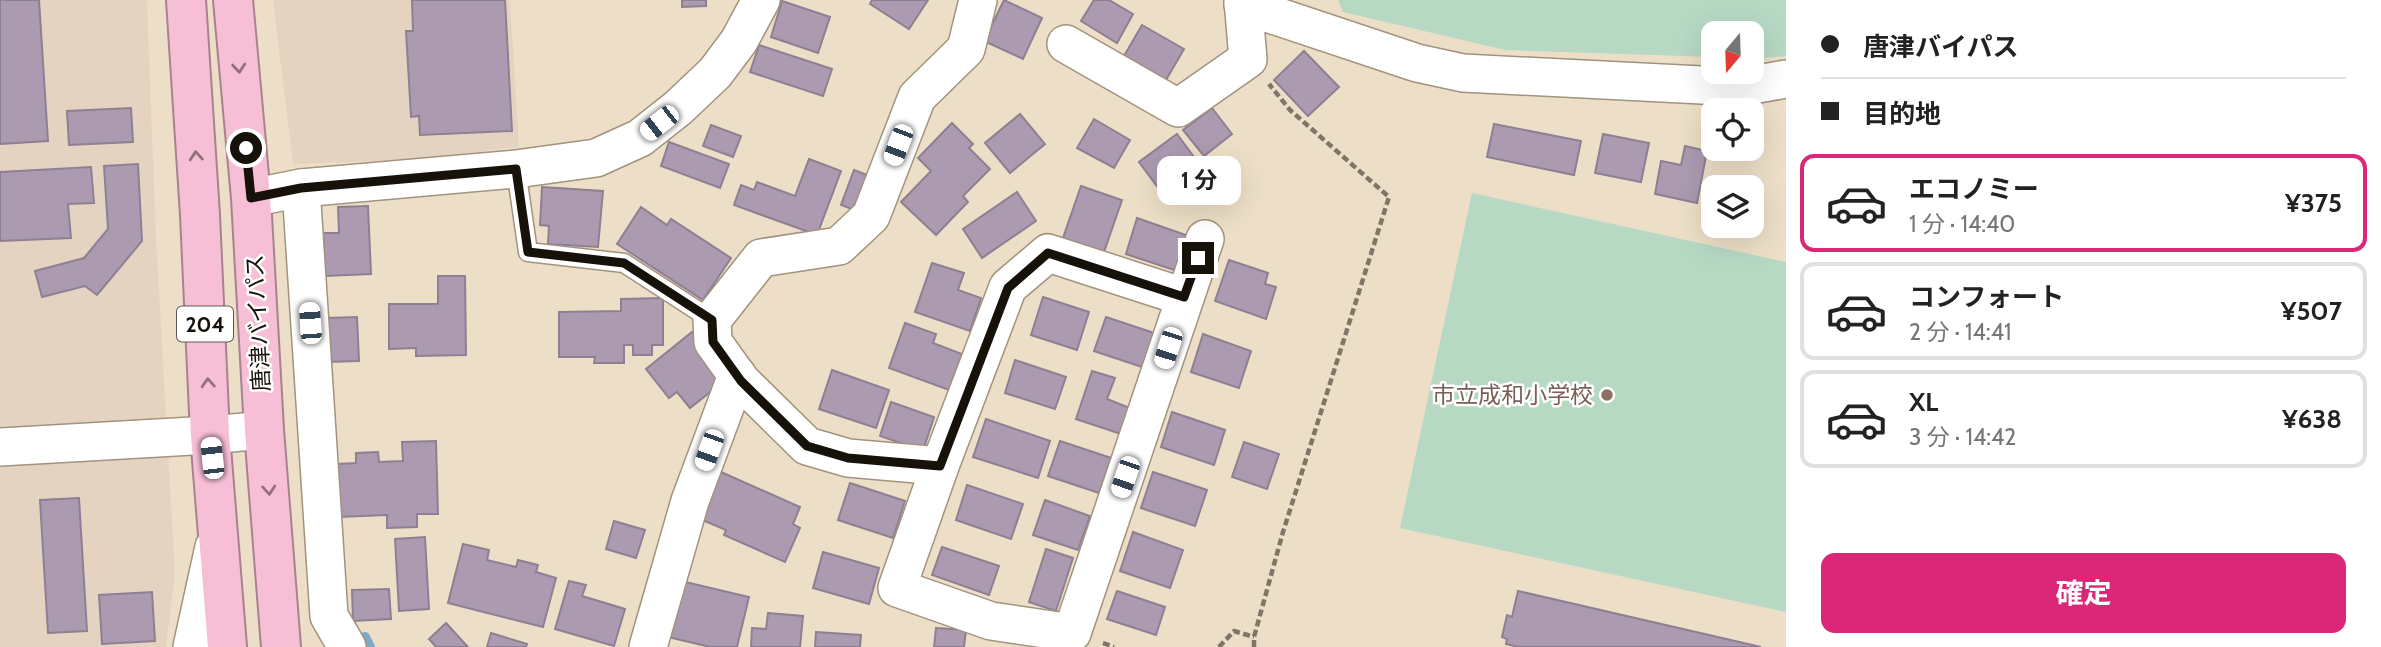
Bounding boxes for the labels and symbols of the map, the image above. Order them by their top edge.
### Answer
north arrow [1701,21,1764,84]
one-way arrow [231,63,246,74]
car [636,102,683,144]
car [881,122,916,168]
route start [230,132,262,164]
one-way arrow [189,150,204,161]
callout: 1 分 [1156,156,1240,205]
route end [1182,242,1214,274]
street label: 唐津バイパス [240,254,276,392]
car [299,301,322,345]
road number: 204 [177,306,233,342]
car [1152,325,1185,371]
one-way arrow [200,378,215,389]
place label: 市立成和小学校 [1432,381,1593,409]
marker: 市立成和小学校 [1599,387,1615,403]
car [692,427,727,473]
car [200,436,225,480]
car [1109,454,1142,500]
one-way arrow [261,485,276,496]

